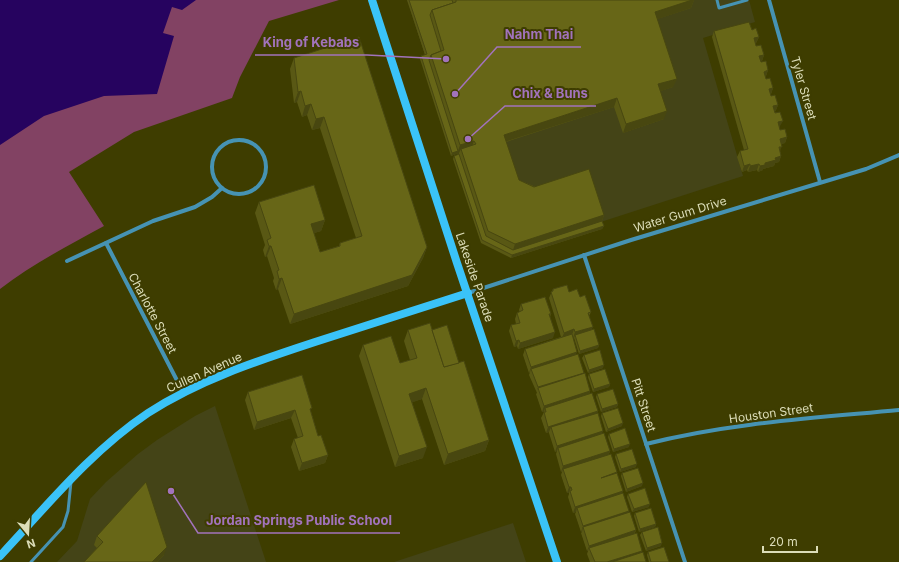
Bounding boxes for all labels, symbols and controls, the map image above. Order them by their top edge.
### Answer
callout: Nahm Thai [497,22,581,47]
text: Nahm Thai [505,26,573,42]
callout: King of Kebabs [255,30,367,55]
text: King of Kebabs [263,34,359,50]
street label: Tyler Street [788,54,820,122]
callout: Chix & Buns [505,81,596,106]
text: Chix & Buns [512,85,588,101]
street label: Water Gum Drive [632,193,728,235]
street label: Lakeside Parade [453,230,497,324]
street label: Charlotte Street [125,270,181,356]
street label: Cullen Avenue [164,349,244,395]
street label: Pitt Street [628,376,660,434]
street label: Houston Street [728,400,814,426]
callout: Jordan Springs Public School [198,508,400,533]
text: Jordan Springs Public School [206,512,392,528]
north arrow [8,514,48,554]
scale bar [763,528,817,554]
text: 20 m [769,534,798,549]
text: N [25,536,37,551]

